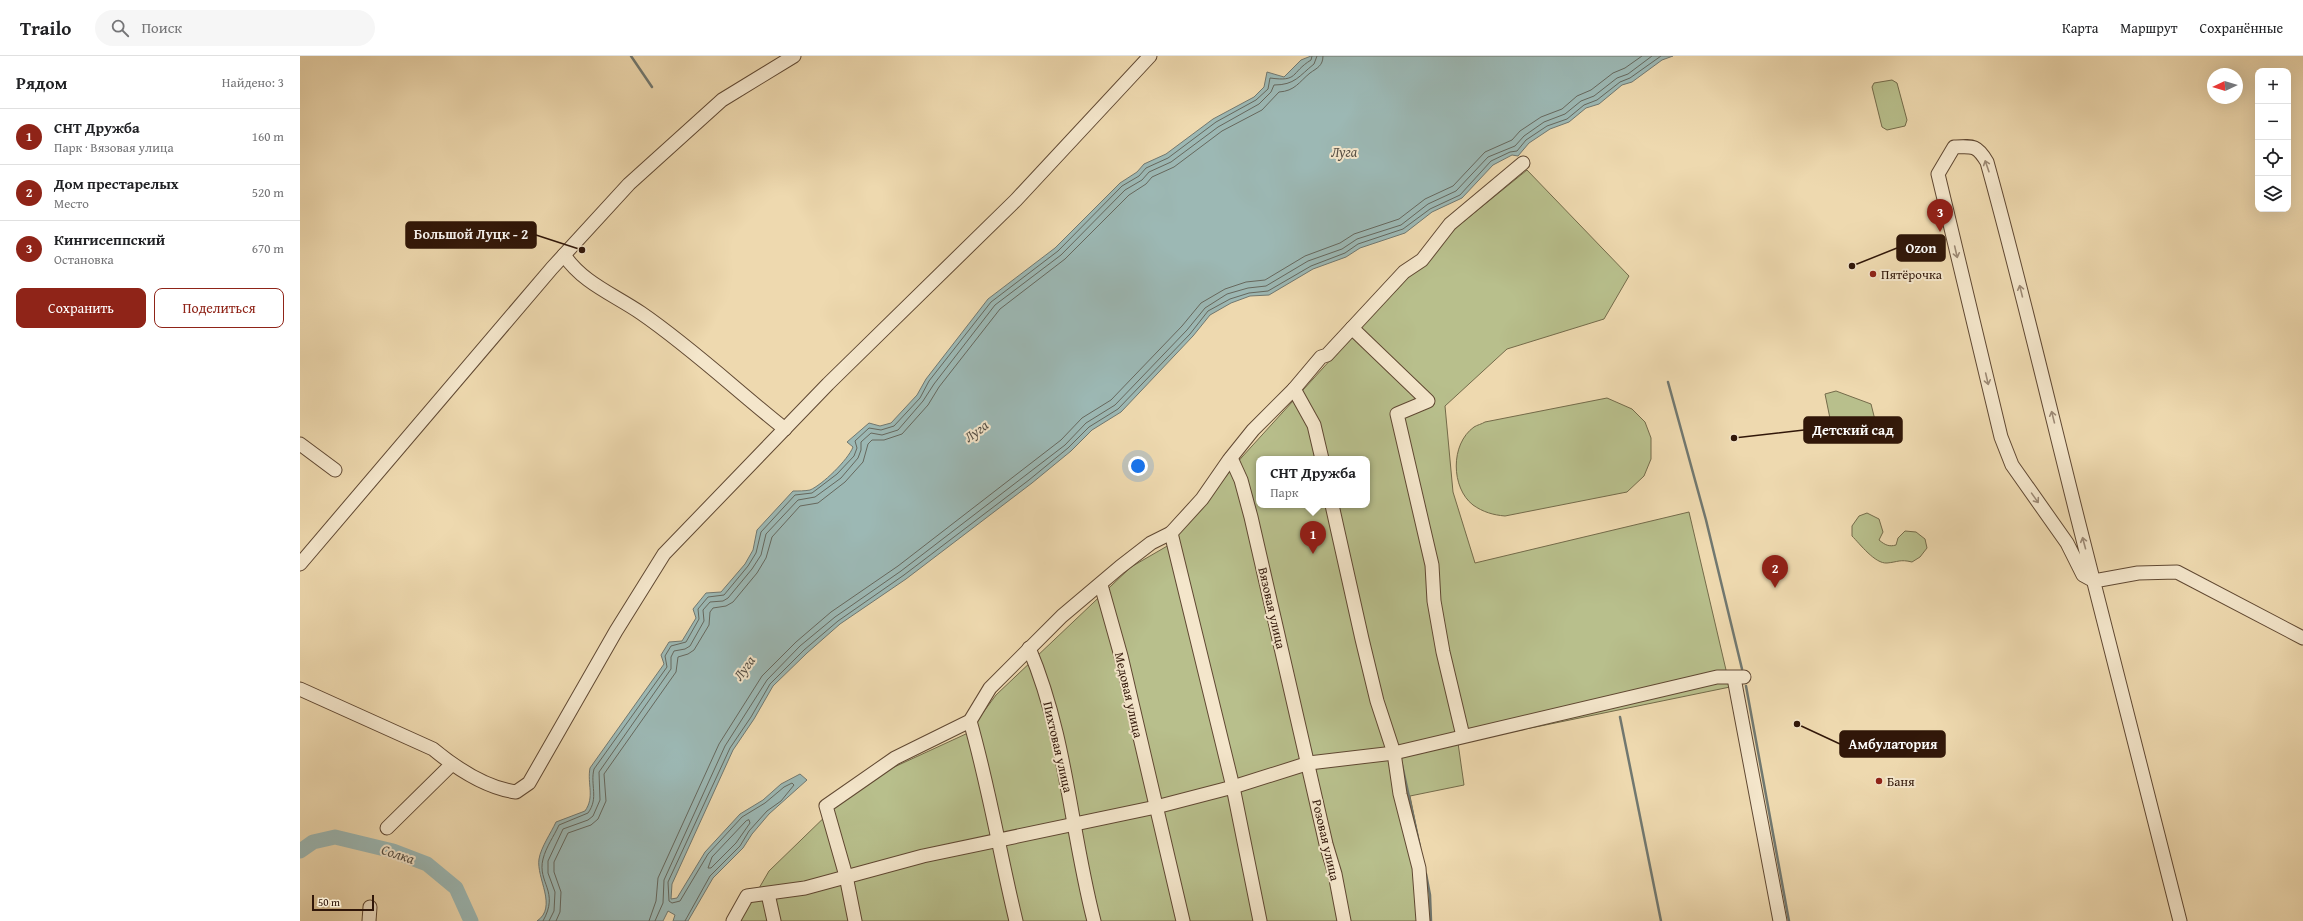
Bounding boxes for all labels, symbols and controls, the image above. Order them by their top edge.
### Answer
search box [95,10,375,46]
text: Trailo [20,14,71,42]
icon: search [109,17,131,39]
text: Поиск [141,17,182,38]
text: Карта [2062,18,2098,38]
text: Маршрут [2120,18,2178,38]
text: Сохранённые [2200,18,2283,38]
north arrow [2207,68,2243,104]
map controls [2255,68,2291,212]
button: + [2255,68,2291,104]
text: Рядом [16,70,67,95]
text: Найдено: 3 [222,73,284,92]
button: − [2255,104,2291,140]
text: СНТ Дружба [54,117,140,138]
text: 1 [26,127,32,146]
text: 160 m [252,127,284,146]
text: Парк · Вязовая улица [54,138,174,157]
button: locate [2255,140,2291,176]
water label: Луга [1331,142,1358,162]
one-way arrow [1983,160,1991,172]
text: Дом престарелых [54,173,179,194]
button: layers [2255,176,2291,212]
text: 2 [26,183,32,202]
text: 520 m [252,183,284,202]
text: Место [54,194,89,213]
pin: 3 [1927,199,1953,232]
callout: Большой Луцк - 2 [406,222,536,248]
text: Большой Луцк - 2 [414,224,528,244]
text: Кингисеппский [54,229,165,250]
callout: Ozon [1897,235,1945,261]
text: Ozon [1905,238,1937,258]
text: 3 [26,239,32,258]
text: 670 m [252,239,284,258]
one-way arrow [1953,246,1961,259]
text: Остановка [54,250,114,269]
place label: Пятёрочка [1881,265,1943,284]
marker: Пятёрочка [1868,269,1878,279]
one-way arrow [2017,285,2024,298]
button: Сохранить [16,288,146,328]
button: Поделиться [154,288,284,328]
one-way arrow [1983,372,1991,385]
one-way arrow [2049,411,2056,424]
water label: Луга [960,415,993,447]
callout: Детский сад [1804,417,1902,443]
text: Детский сад [1811,420,1894,440]
your location [1128,456,1148,476]
popup [1256,456,1370,508]
text: СНТ Дружба [1270,462,1356,483]
text: Парк [1270,483,1299,502]
one-way arrow [2031,492,2039,503]
pin: 1 [1300,521,1326,554]
one-way arrow [2080,537,2087,550]
pin: 2 [1762,555,1788,588]
street label: Вязовая улица [1253,565,1291,652]
street label: Медовая улица [1110,650,1148,740]
water label: Луга [728,651,760,684]
street label: Пихтовая улица [1038,700,1078,795]
callout: Амбулатория [1840,731,1945,757]
text: Амбулатория [1848,734,1938,754]
place label: Баня [1887,772,1915,791]
marker: Баня [1874,776,1884,786]
street label: Розовая улица [1307,797,1345,883]
water label: Солка [379,839,418,869]
scale bar [312,893,374,912]
text: 50 m [318,894,340,910]

